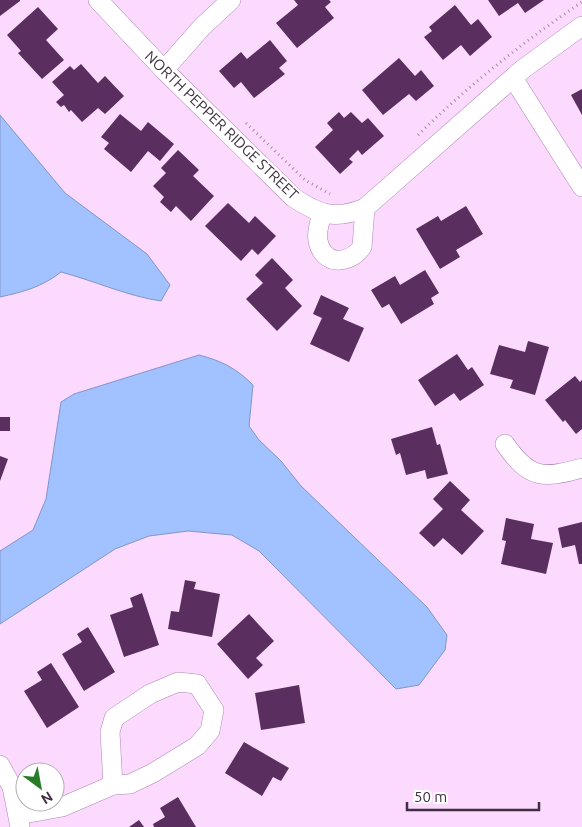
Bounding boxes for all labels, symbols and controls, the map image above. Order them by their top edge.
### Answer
street label: NORTH PEPPER RIDGE STREET [142,47,303,203]
north arrow [15,762,65,812]
scale bar [407,780,540,812]
text: N [38,788,56,808]
text: 50 m [414,788,447,805]

